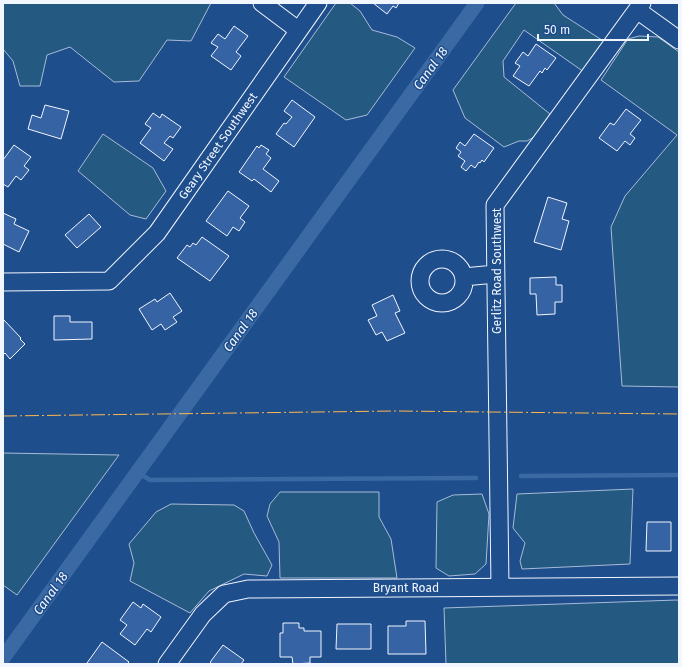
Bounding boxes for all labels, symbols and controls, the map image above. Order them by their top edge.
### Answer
scale bar [538,16,648,42]
text: 50 m [544,23,570,37]
water label: Canal 18 [410,44,451,93]
street label: Geary Street Southwest [176,89,261,202]
street label: Gerlitz Road Southwest [490,207,504,334]
water label: Canal 18 [220,306,261,355]
water label: Canal 18 [30,569,71,618]
street label: Bryant Road [373,581,439,595]

